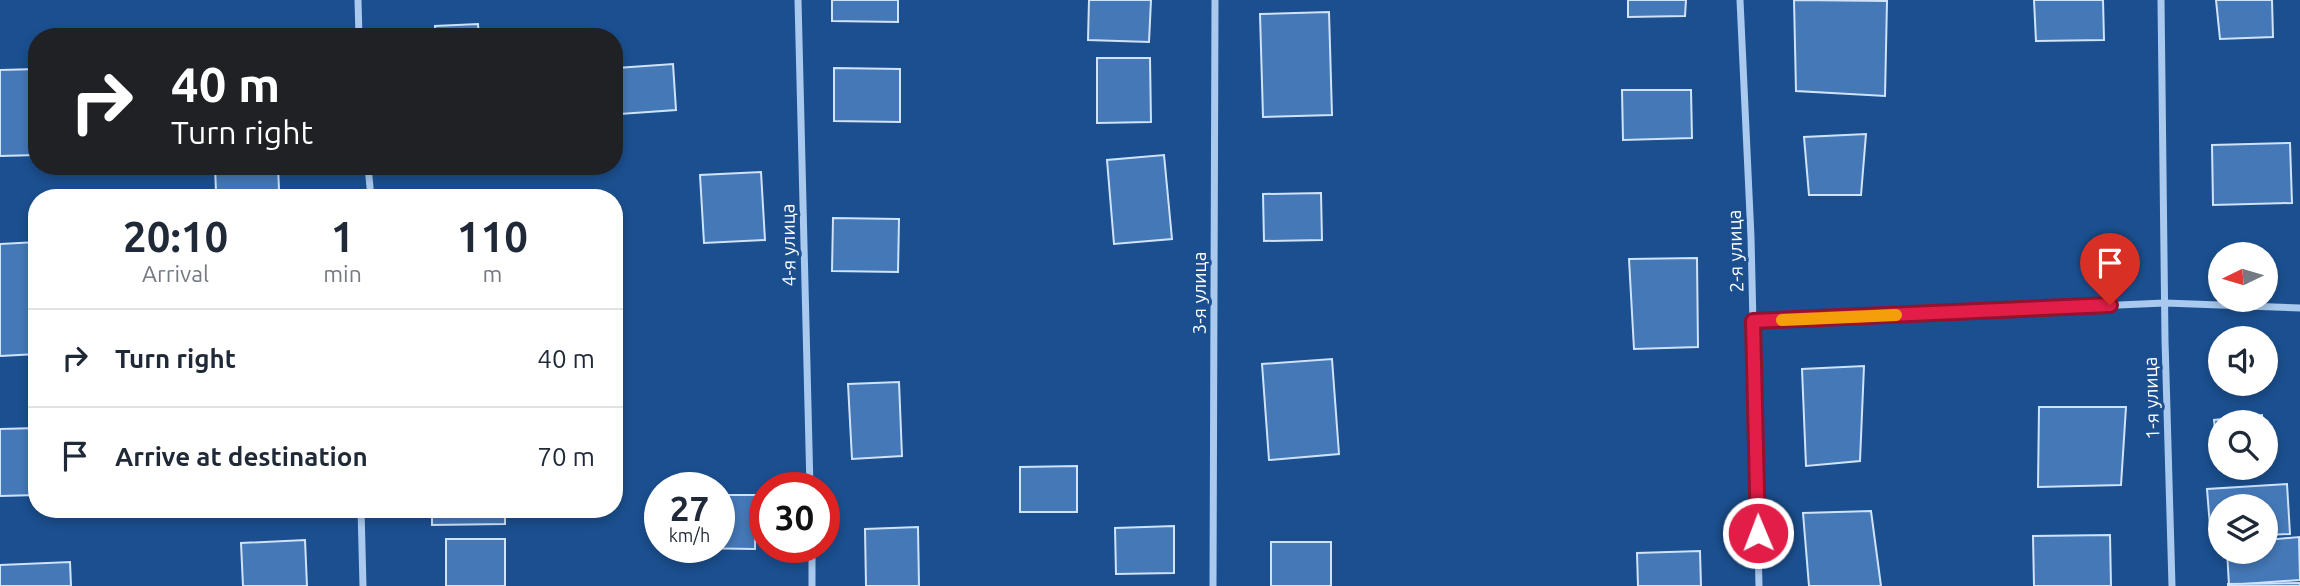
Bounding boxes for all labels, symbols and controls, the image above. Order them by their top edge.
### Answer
icon: right [56,56,147,147]
text: 40 m [171,56,280,111]
text: Turn right [171,114,313,150]
street label: 4-я улица [776,203,800,287]
street label: 2-я улица [1723,209,1747,293]
text: 20:10 [123,213,228,260]
text: 1 [331,213,354,260]
text: 110 [457,213,528,260]
pin [2080,233,2140,305]
north arrow [2208,242,2278,312]
map controls [2208,242,2278,564]
icon: arrive [2091,244,2129,282]
street label: 3-я улица [1188,252,1210,334]
text: Arrival [142,261,209,286]
text: min [323,261,362,286]
text: m [482,261,502,286]
button: sound [2208,326,2278,396]
icon: right [56,339,94,377]
text: Turn right [115,344,236,373]
text: 40 m [537,344,595,373]
street label: 1-я улица [2139,356,2163,440]
button: search [2208,410,2278,480]
icon: arrive [56,437,94,475]
text: Arrive at destination [115,442,368,471]
text: 70 m [537,442,595,471]
speed limit sign: 30 [749,472,840,563]
text: 27 [670,488,709,528]
button: layers [2208,494,2278,564]
position arrow [1721,496,1795,570]
text: km/h [669,525,710,545]

